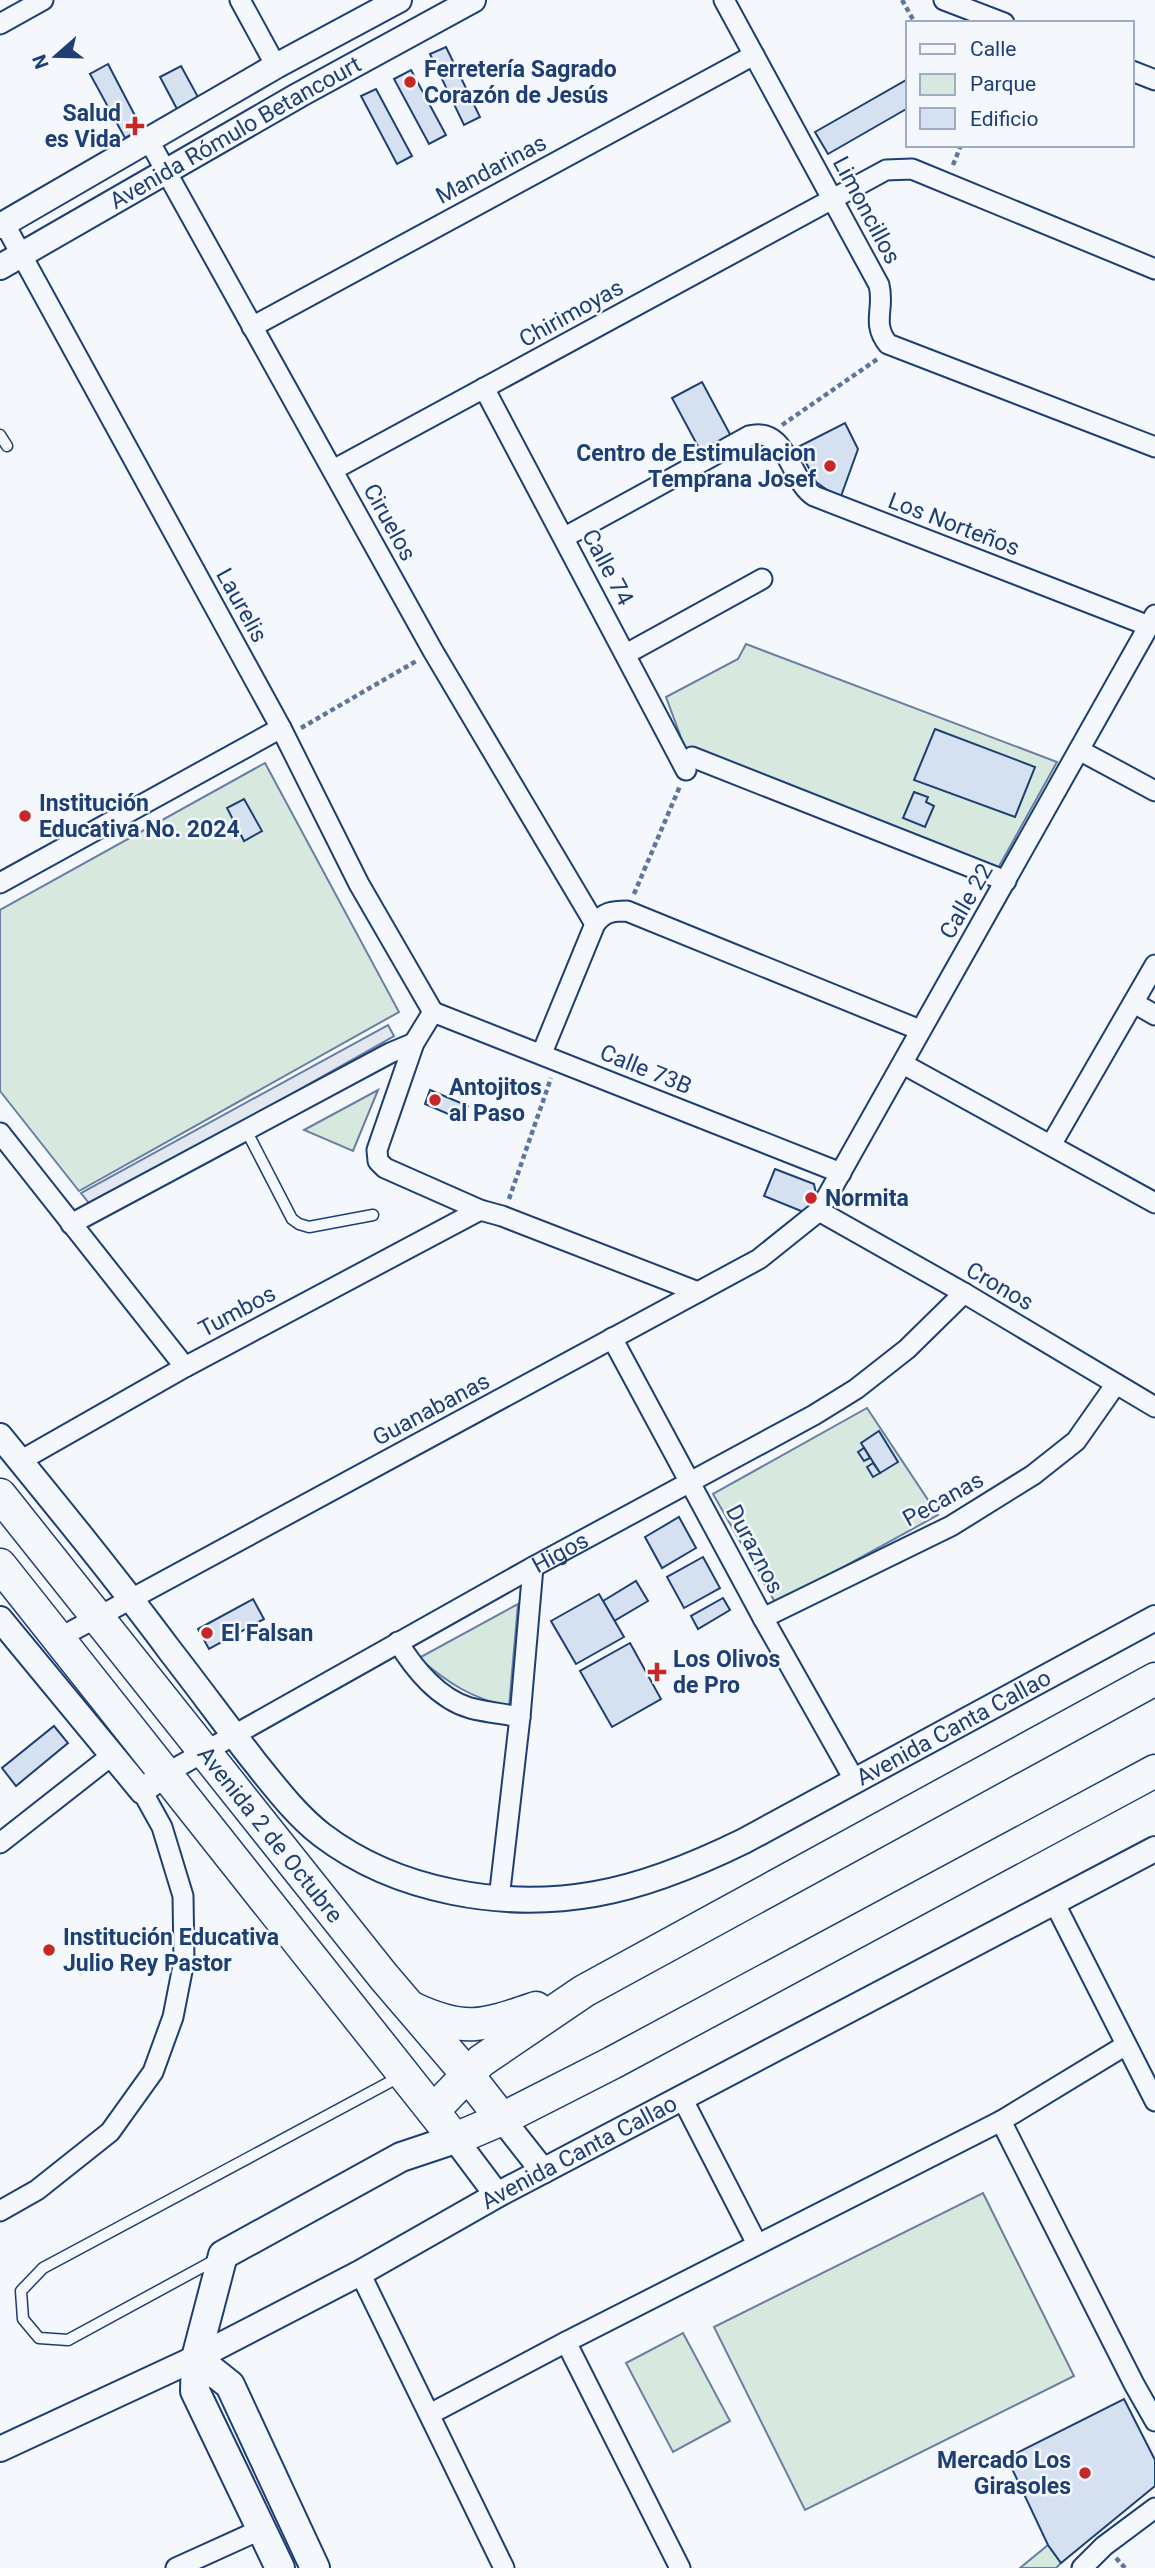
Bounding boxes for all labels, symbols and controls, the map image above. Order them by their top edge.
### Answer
north arrow [21,21,91,91]
legend [906,21,1134,147]
text: Calle [970,37,1016,61]
text: N [27,51,54,72]
street label: Avenida Rómulo Betancourt [105,51,366,215]
place label: Ferretería Sagrado Corazón de Jesús [424,56,617,109]
text: Parque [970,72,1036,96]
marker: Ferretería Sagrado Corazón de Jesús [402,74,418,90]
place label: Salud es Vida [45,100,121,153]
text: Edificio [970,107,1038,131]
marker: Salud es Vida [127,118,143,134]
street label: Mandarinas [431,129,551,210]
street label: Limoncillos [827,152,906,269]
street label: Chirimoyas [514,274,628,353]
place label: Centro de Estimulacion Temprana Josef [576,440,817,493]
marker: Centro de Estimulacion Temprana Josef [822,458,838,474]
street label: Ciruelos [357,479,422,565]
street label: Los Norteños [884,487,1023,562]
street label: Calle 74 [576,525,639,610]
street label: Laurelis [210,564,273,647]
place label: Institución Educativa No. 2024 [39,790,240,843]
marker: Institución Educativa No. 2024 [17,808,33,824]
street label: Calle 22 [934,859,999,944]
street label: Calle 73B [596,1039,696,1100]
place label: Antojitos al Paso [449,1074,542,1127]
marker: Antojitos al Paso [427,1092,443,1108]
place label: Normita [825,1185,909,1212]
marker: Normita [803,1190,819,1206]
street label: Cronos [961,1256,1038,1316]
street label: Tumbos [194,1280,280,1343]
street label: Guanabanas [368,1367,494,1452]
street label: Pecanas [898,1466,988,1533]
street label: Duraznos [720,1500,789,1598]
street label: Higos [528,1527,593,1579]
place label: El Falsan [221,1620,313,1647]
marker: El Falsan [199,1625,215,1641]
place label: Los Olivos de Pro [673,1646,780,1699]
marker: Los Olivos de Pro [647,1662,667,1682]
street label: Avenida Canta Callao [852,1664,1056,1792]
street label: Avenida 2 de Octubre [192,1741,348,1928]
place label: Institución Educativa Julio Rey Pastor [63,1924,279,1977]
marker: Institución Educativa Julio Rey Pastor [41,1942,57,1958]
street label: Avenida Canta Callao [476,2090,682,2215]
place label: Mercado Los Girasoles [937,2447,1071,2500]
marker: Mercado Los Girasoles [1077,2465,1093,2481]

